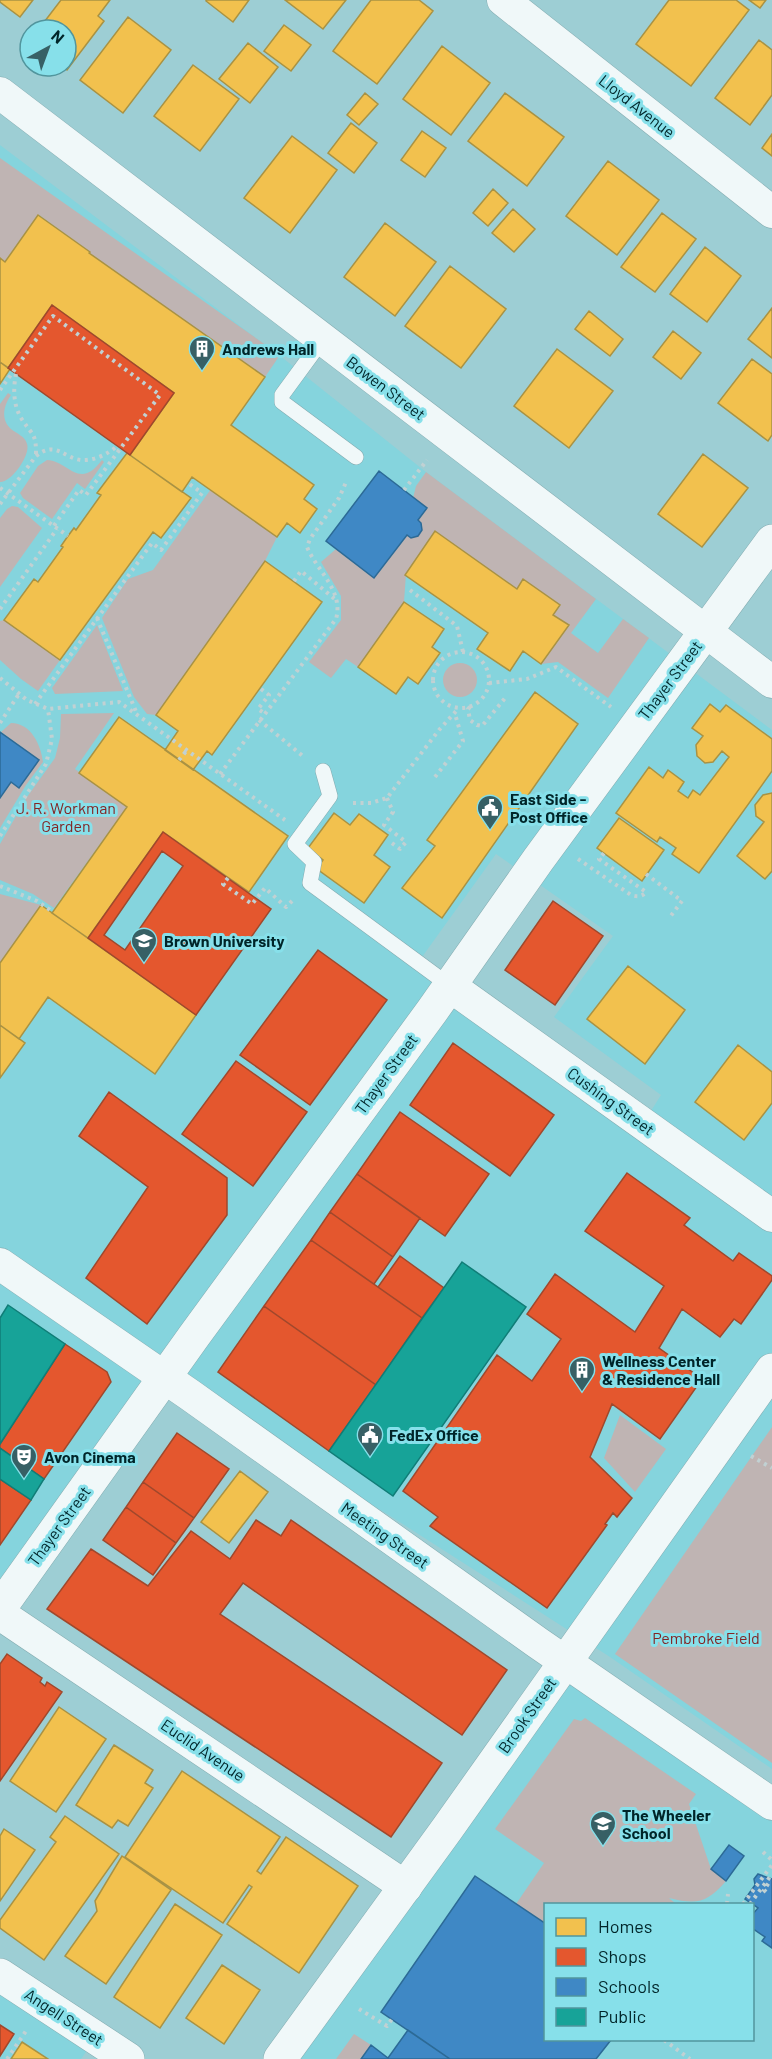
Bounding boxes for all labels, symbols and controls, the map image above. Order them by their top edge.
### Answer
north arrow [18,18,78,78]
text: N [48,26,68,47]
street label: Lloyd Avenue [596,70,679,141]
building icon: Andrews Hall [187,334,217,372]
place label: Andrews Hall [222,339,314,358]
street label: Bowen Street [343,352,429,423]
street label: Thayer Street [634,636,706,723]
place label: East Side - Post Office [510,789,588,826]
public building icon: East Side - Post Office [475,793,505,831]
park label: J. R. Workman Garden [16,798,116,835]
school or university icon: Brown University [129,926,159,964]
place label: Brown University [164,931,284,950]
street label: Thayer Street [350,1030,421,1117]
street label: Cushing Street [564,1063,658,1138]
place label: Wellness Center & Residence Hall [602,1351,720,1388]
building icon: Wellness Center & Residence Hall [567,1355,597,1393]
public building icon: FedEx Office [355,1420,385,1458]
place label: FedEx Office [389,1425,479,1444]
theatre icon: Avon Cinema [9,1442,39,1480]
place label: Avon Cinema [44,1447,136,1466]
street label: Thayer Street [23,1482,94,1569]
street label: Meeting Street [338,1497,433,1572]
park label: Pembroke Field [652,1628,760,1647]
street label: Brook Street [494,1673,560,1756]
street label: Euclid Avenue [158,1715,249,1785]
place label: The Wheeler School [622,1805,711,1842]
school or university icon: The Wheeler School [588,1809,618,1847]
legend [544,1903,754,2041]
text: Homes [598,1915,652,1937]
text: Shops [598,1945,647,1967]
text: Schools [598,1975,660,1997]
street label: Angell Street [21,1984,107,2049]
text: Public [598,2005,646,2027]

